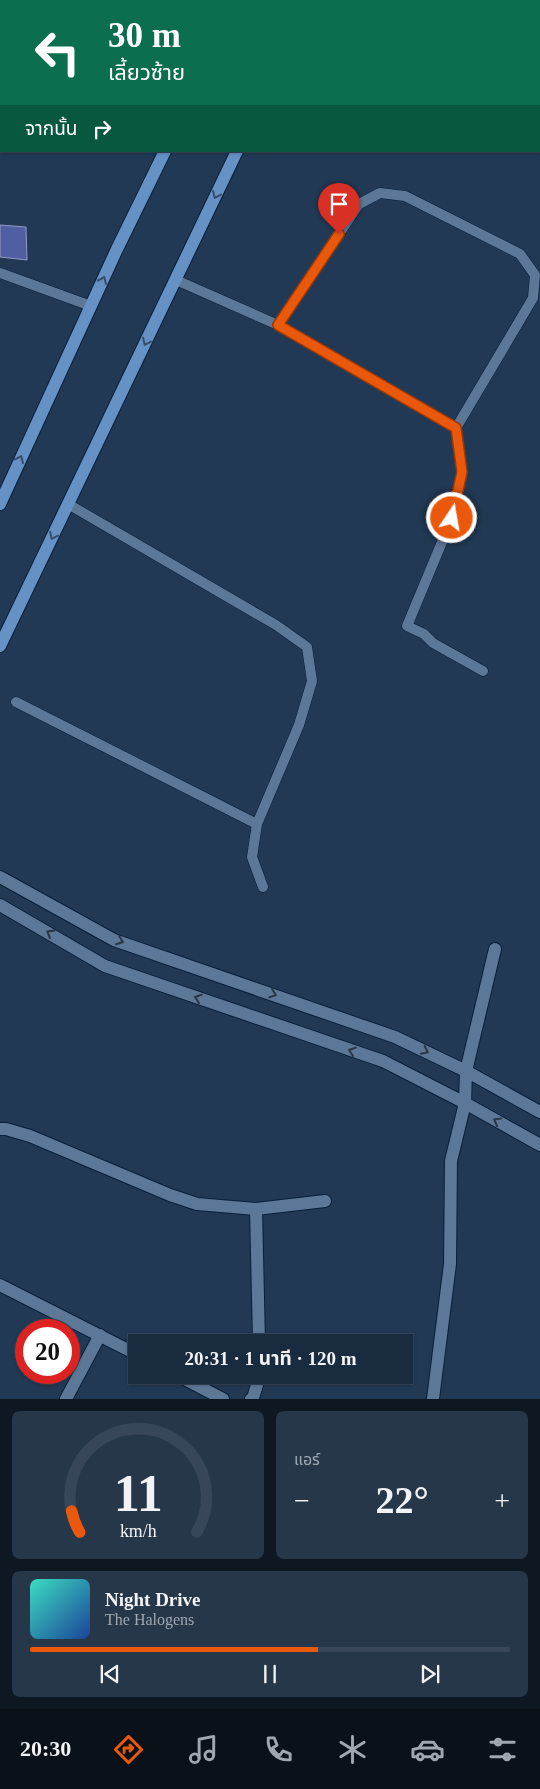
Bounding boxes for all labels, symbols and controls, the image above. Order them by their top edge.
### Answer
text: 30 m [108,16,181,55]
icon: left [25,20,90,85]
text: เลี้ยวซ้าย [108,60,185,85]
icon: right [88,115,116,143]
text: จากนั้น [25,118,78,139]
pin [318,183,360,234]
one-way arrow [212,190,222,199]
icon: arrive [325,190,353,218]
one-way arrow [97,276,107,285]
one-way arrow [142,337,152,346]
one-way arrow [14,455,25,464]
position arrow [425,491,477,543]
one-way arrow [49,531,59,540]
one-way arrow [46,930,55,940]
one-way arrow [115,935,124,946]
one-way arrow [269,988,277,998]
one-way arrow [194,994,203,1004]
one-way arrow [420,1045,429,1056]
one-way arrow [348,1046,356,1056]
one-way arrow [494,1118,503,1128]
speed limit sign: 20 [15,1319,80,1384]
text: 20:31 · 1 นาที · 120 m [184,1348,357,1369]
text: แอร์ [294,1451,320,1468]
text: 11 [113,1465,163,1522]
text: 22° [375,1479,429,1521]
text: − [294,1485,310,1516]
text: + [494,1485,510,1516]
text: km/h [120,1521,156,1541]
text: Night Drive [105,1589,201,1610]
text: The Halogens [105,1611,194,1628]
icon: previous [96,1660,124,1688]
icon: pause [256,1660,284,1688]
icon: next [416,1660,444,1688]
icon: directions [111,1732,146,1767]
icon: music [186,1732,221,1767]
icon: phone [261,1732,296,1767]
icon: climate [335,1732,370,1767]
icon: car [410,1732,445,1767]
icon: filters [485,1732,520,1767]
text: 20:30 [20,1736,71,1761]

